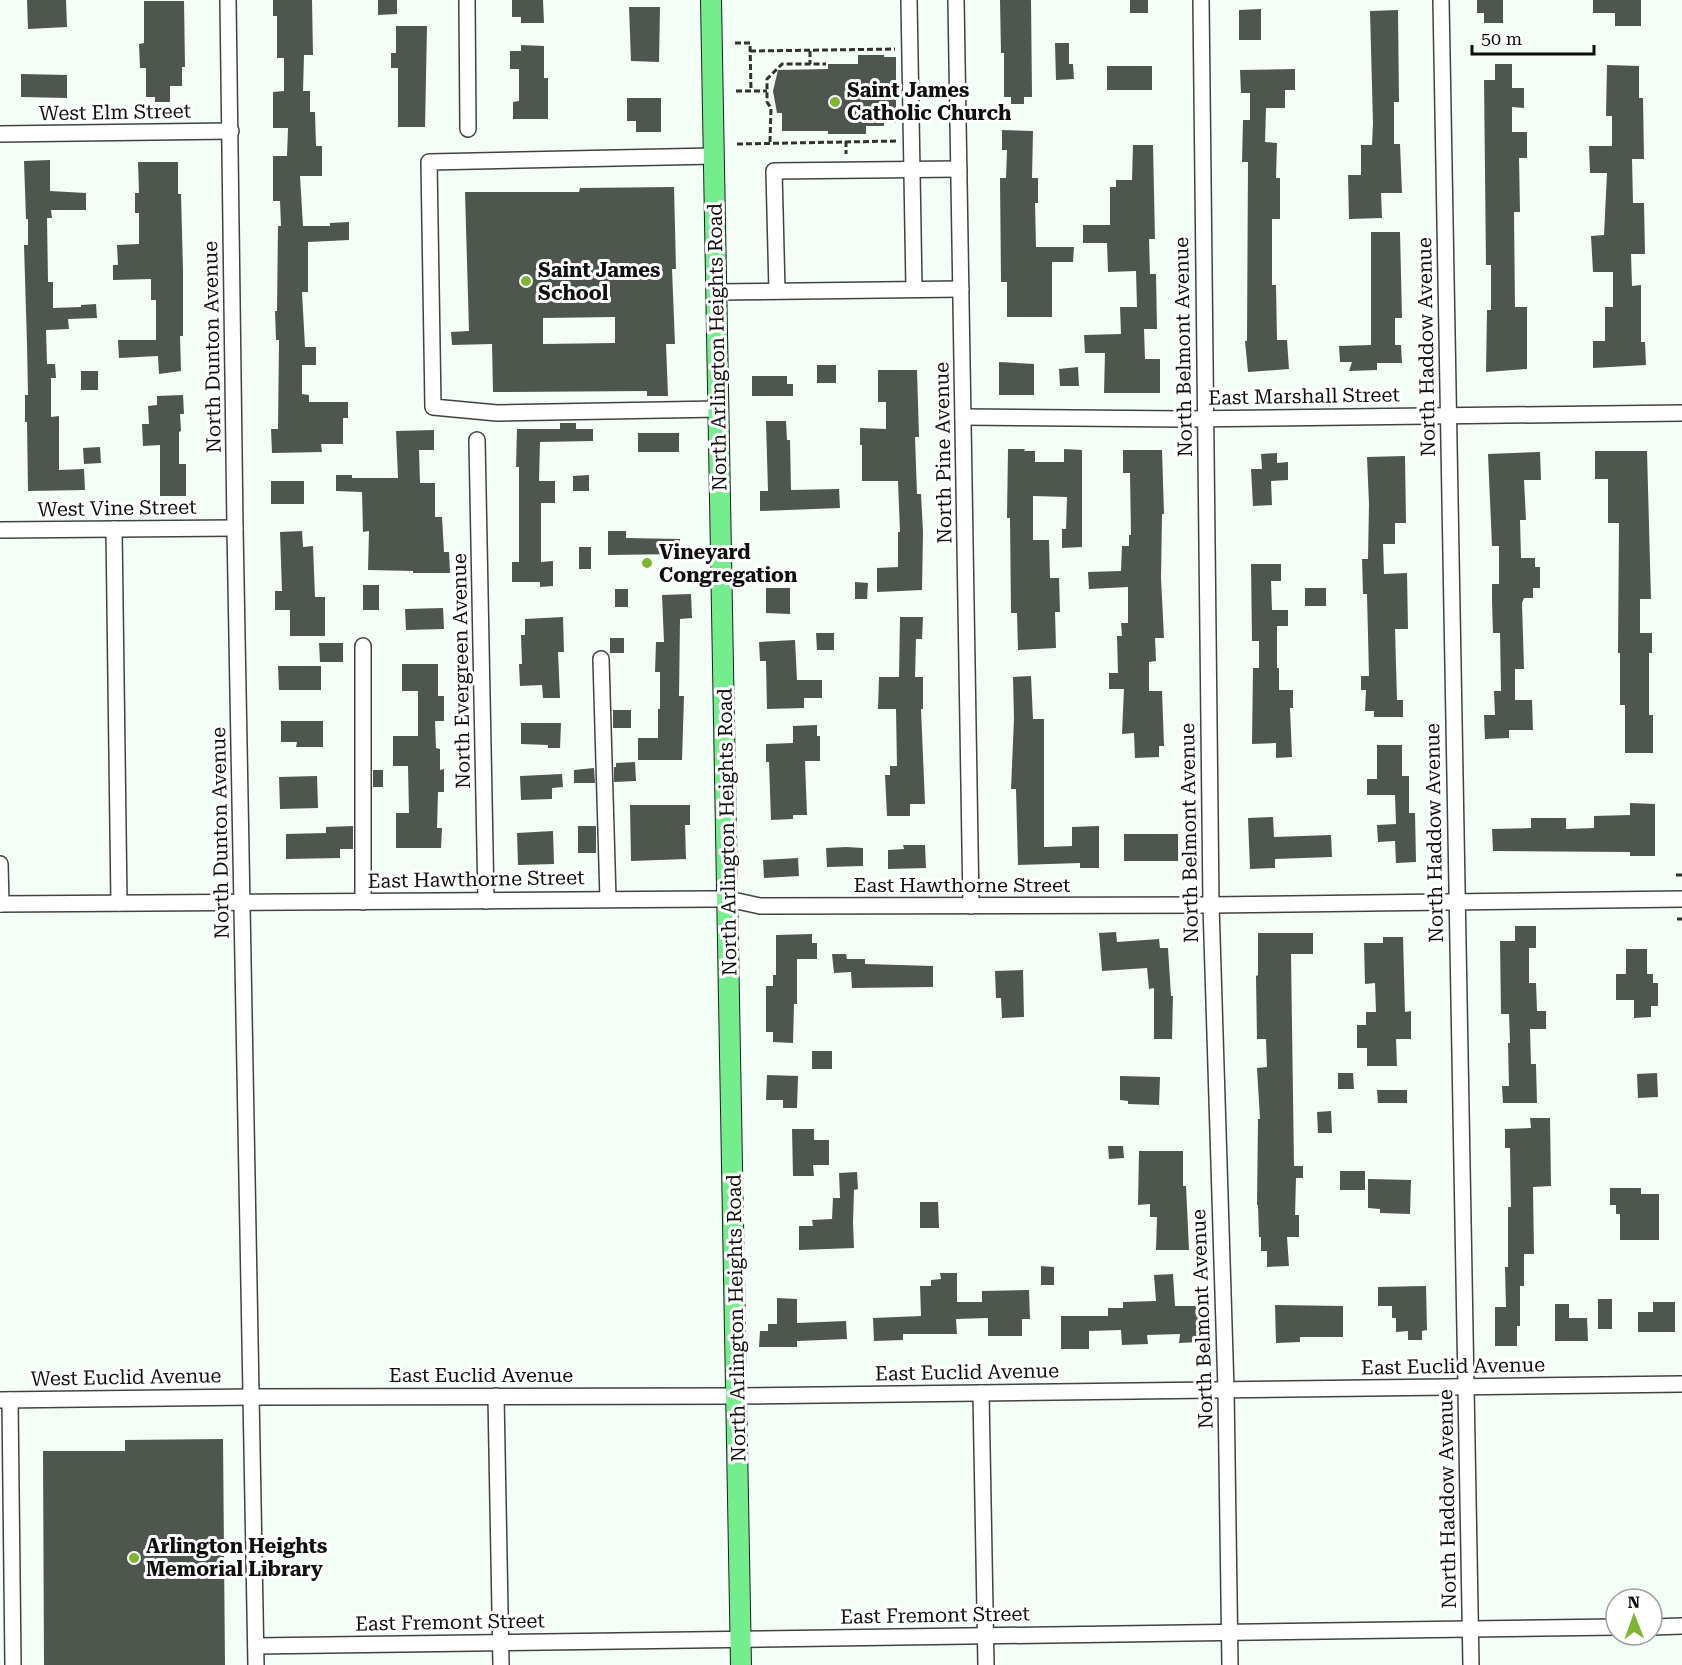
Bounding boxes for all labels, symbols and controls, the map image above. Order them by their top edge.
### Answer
scale bar [1472,18,1594,56]
text: 50 m [1481,28,1522,49]
place label: Saint James Catholic Church [847,78,1012,125]
marker: Saint James Catholic Church [828,95,842,109]
street label: West Elm Street [39,99,192,125]
street label: North Arlington Heights Road [702,203,732,491]
street label: North Belmont Avenue [1169,237,1197,457]
street label: North Haddow Avenue [1412,237,1440,457]
street label: North Dunton Avenue [198,241,226,453]
place label: Saint James School [538,258,660,305]
marker: Saint James School [519,274,533,288]
street label: North Pine Avenue [929,362,957,544]
street label: East Marshall Street [1208,382,1401,410]
street label: West Vine Street [37,495,197,521]
place label: Vineyard Congregation [659,540,798,587]
street label: North Evergreen Avenue [447,553,475,789]
marker: Vineyard Congregation [640,556,654,570]
street label: North Arlington Heights Road [712,688,742,976]
street label: North Belmont Avenue [1175,723,1203,943]
street label: North Haddow Avenue [1420,723,1448,943]
street label: North Dunton Avenue [206,727,234,939]
street label: East Hawthorne Street [367,865,585,893]
street label: East Hawthorne Street [854,873,1071,897]
street label: North Arlington Heights Road [721,1174,751,1462]
street label: North Belmont Avenue [1186,1209,1218,1429]
street label: East Euclid Avenue [1361,1352,1545,1380]
street label: East Euclid Avenue [875,1358,1059,1386]
street label: West Euclid Avenue [30,1363,222,1391]
street label: East Euclid Avenue [389,1363,573,1387]
street label: North Haddow Avenue [1433,1389,1461,1609]
place label: Arlington Heights Memorial Library [146,1534,327,1581]
marker: Arlington Heights Memorial Library [127,1551,141,1565]
north arrow [1604,1587,1664,1647]
text: N [1627,1593,1640,1612]
street label: East Fremont Street [840,1601,1031,1629]
street label: East Fremont Street [355,1608,546,1636]

